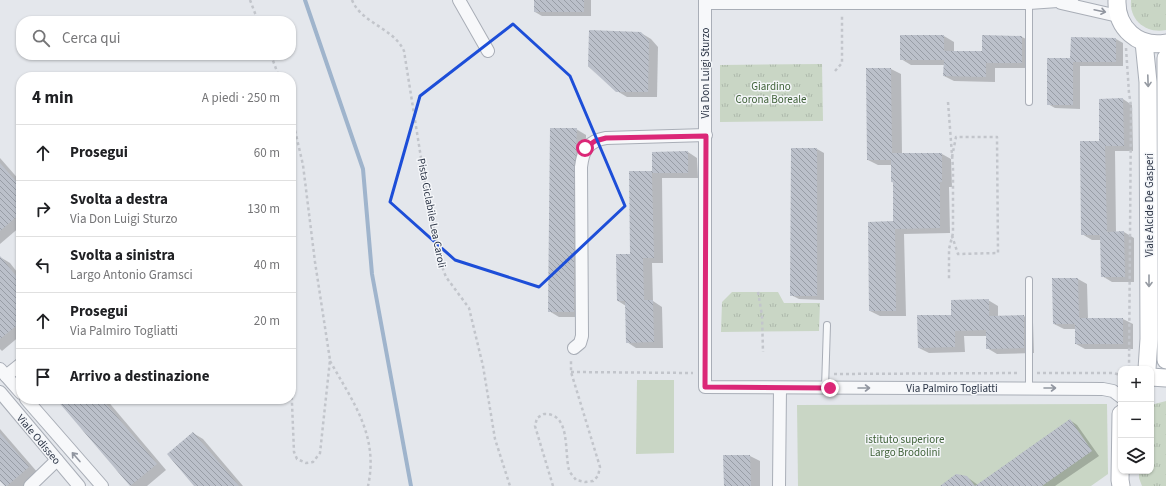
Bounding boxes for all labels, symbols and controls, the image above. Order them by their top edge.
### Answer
one-way arrow [1093,8,1106,16]
search box [16,16,296,60]
icon: search [30,27,52,49]
street label: Via Don Luigi Sturzo [698,27,713,119]
text: Cerca qui [62,28,121,49]
one-way arrow [1144,74,1151,87]
park label: Giardino Corona Boreale [736,79,807,107]
text: 4 min [32,86,73,110]
text: A piedi · 250 m [202,89,280,107]
route start [576,139,594,157]
icon: ahead [32,142,54,164]
text: Prosegui [70,142,128,163]
text: 60 m [254,144,280,162]
street label: Viale Alcide De Gasperi [1142,153,1157,257]
street label: Pista Ciclabile Lea Caroli [414,157,450,269]
text: Svolta a destra [70,189,168,210]
icon: right [32,198,54,220]
text: 130 m [247,200,280,218]
text: Via Don Luigi Sturzo [70,210,178,228]
text: Svolta a sinistra [70,245,175,266]
icon: left [32,254,54,276]
text: 40 m [254,256,280,274]
text: Largo Antonio Gramsci [70,266,193,284]
one-way arrow [1145,274,1153,287]
text: Prosegui [70,301,128,322]
icon: ahead [32,310,54,332]
text: 20 m [254,312,280,330]
text: Via Palmiro Togliatti [70,322,178,340]
icon: arrive [32,366,54,388]
text: Arrivo a destinazione [70,366,209,387]
map controls [1118,366,1154,474]
button: + [1118,366,1154,402]
route end [821,379,839,397]
street label: Via Palmiro Togliatti [906,381,998,396]
one-way arrow [857,384,870,392]
one-way arrow [1043,384,1056,392]
button: − [1118,402,1154,438]
street label: Viale Odisseo [13,411,64,468]
park label: istituto superiore Largo Brodolini [866,432,945,460]
button: layers [1118,438,1154,474]
one-way arrow [72,451,81,462]

